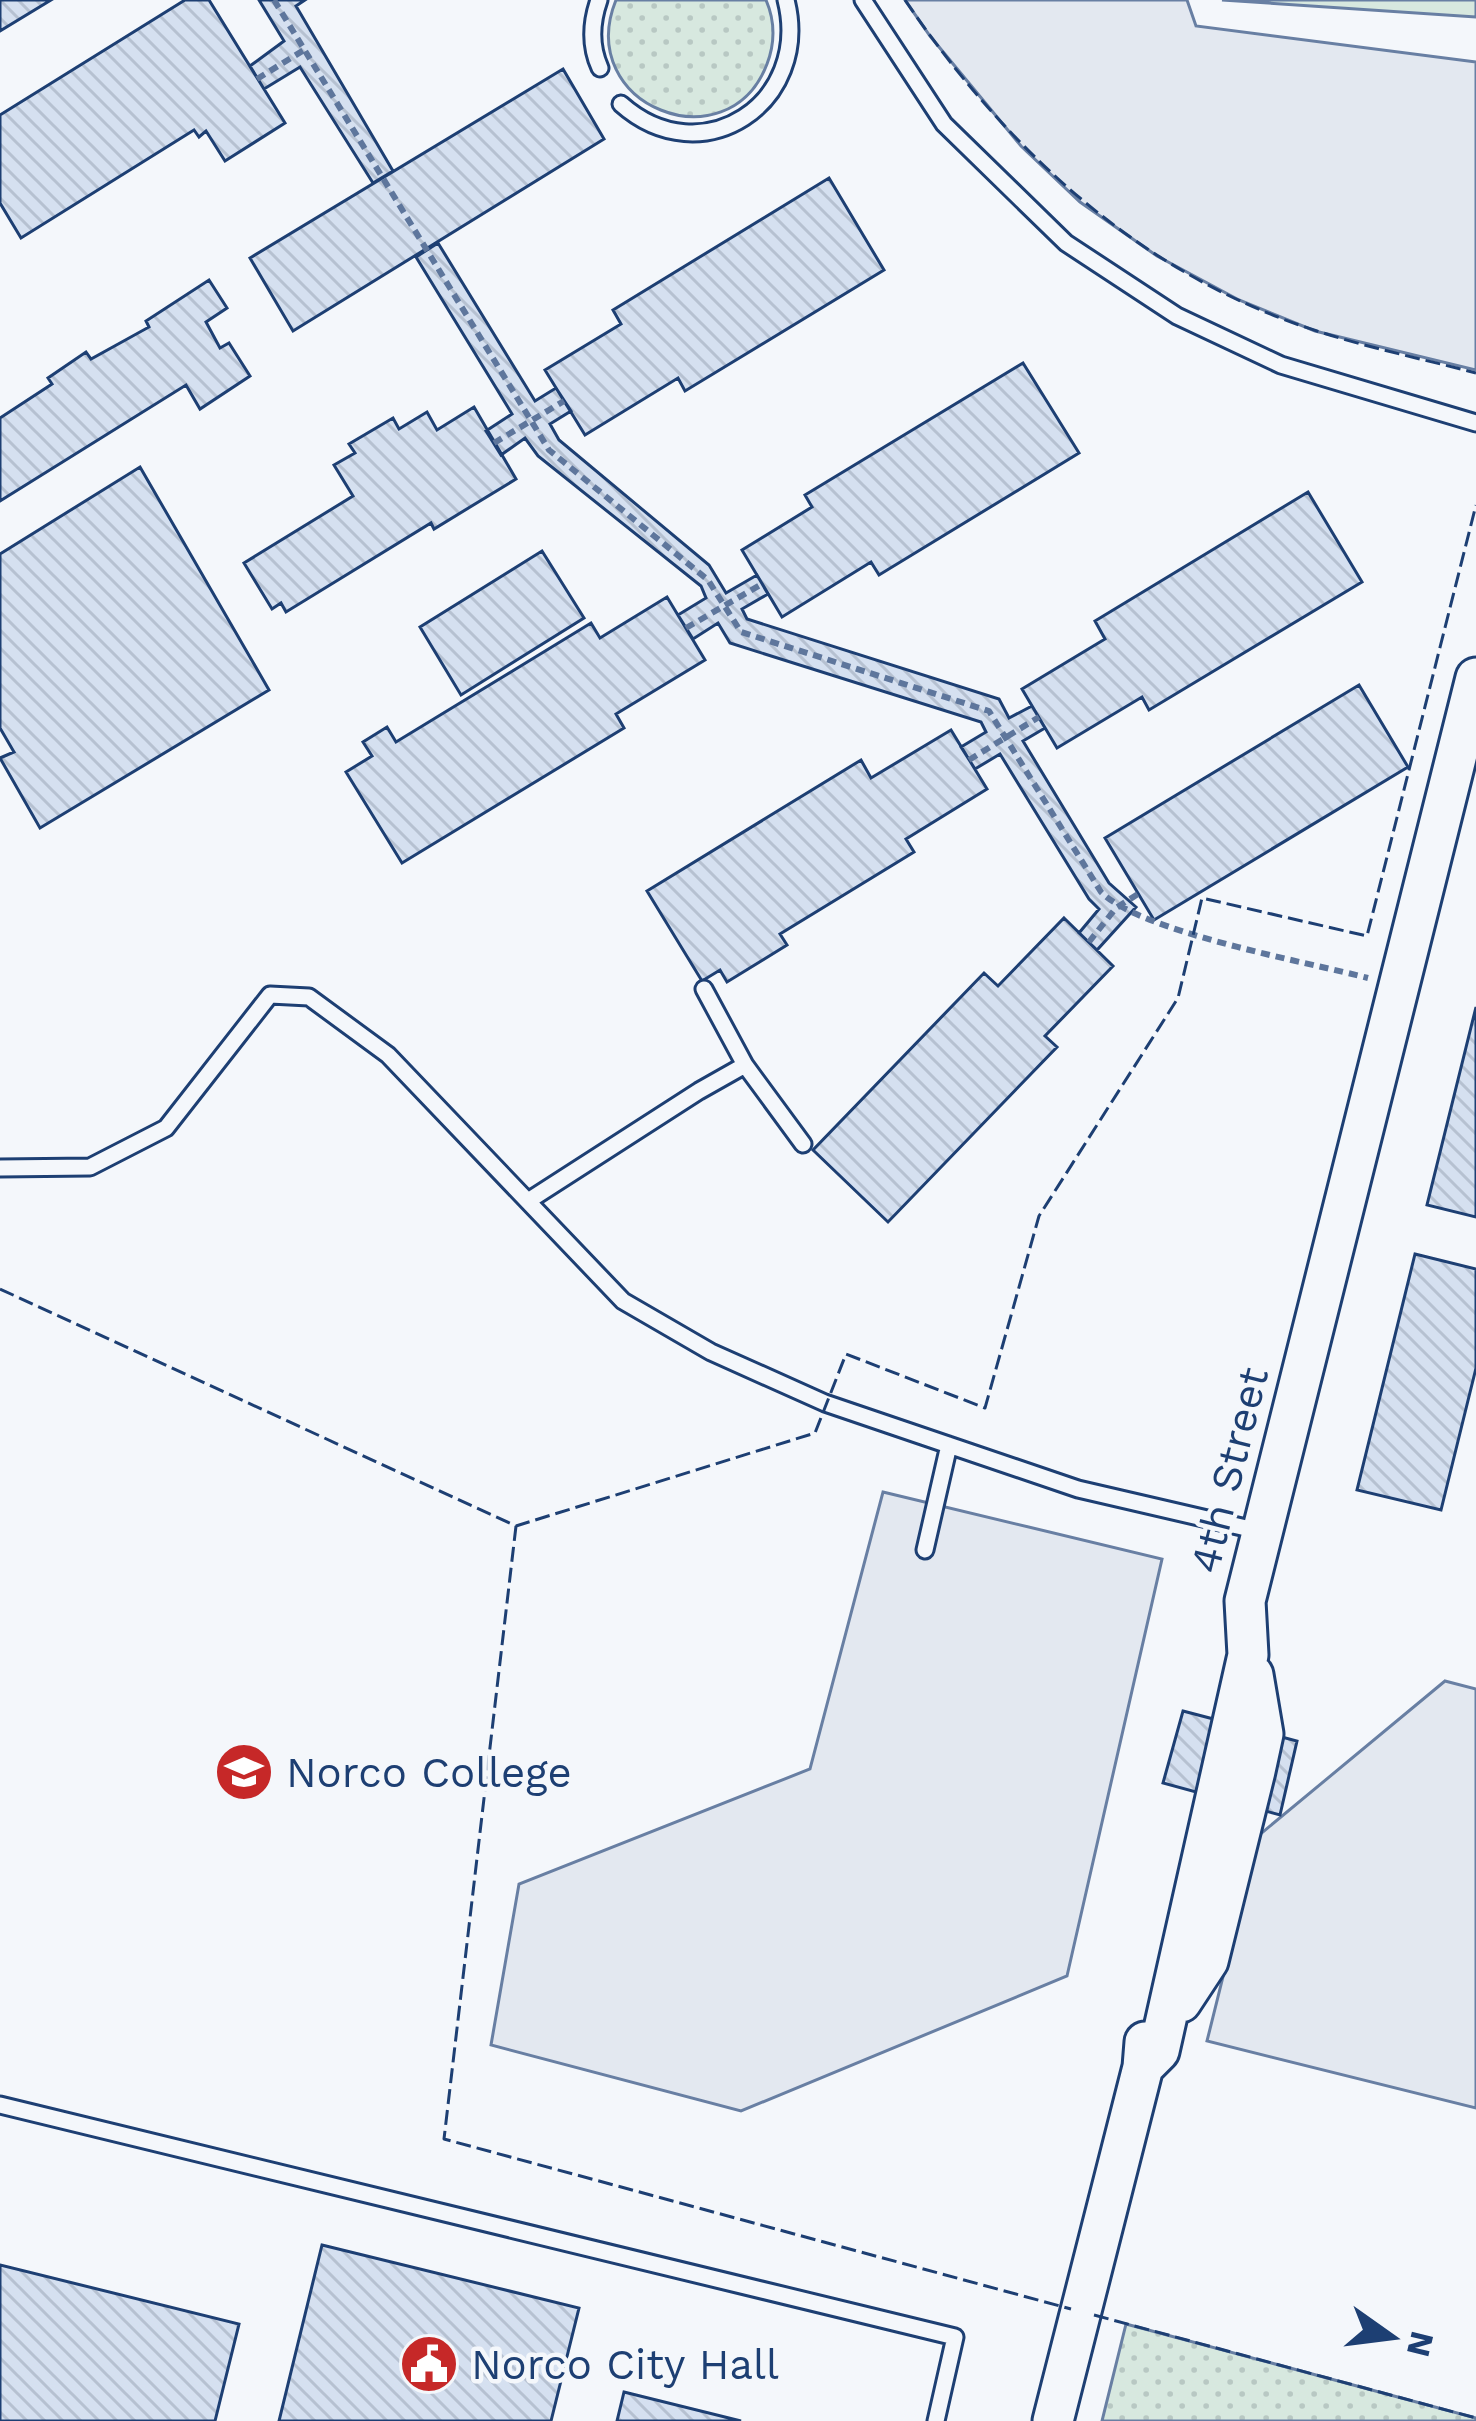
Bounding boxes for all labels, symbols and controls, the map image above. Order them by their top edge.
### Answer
street label: 4th Street [1180,1362,1278,1578]
school or university icon: Norco College [213,1741,275,1803]
place label: Norco College [286,1748,572,1797]
north arrow [1332,2277,1452,2397]
text: N [1399,2328,1443,2361]
public building icon: Norco City Hall [398,2333,460,2395]
place label: Norco City Hall [471,2340,779,2389]

